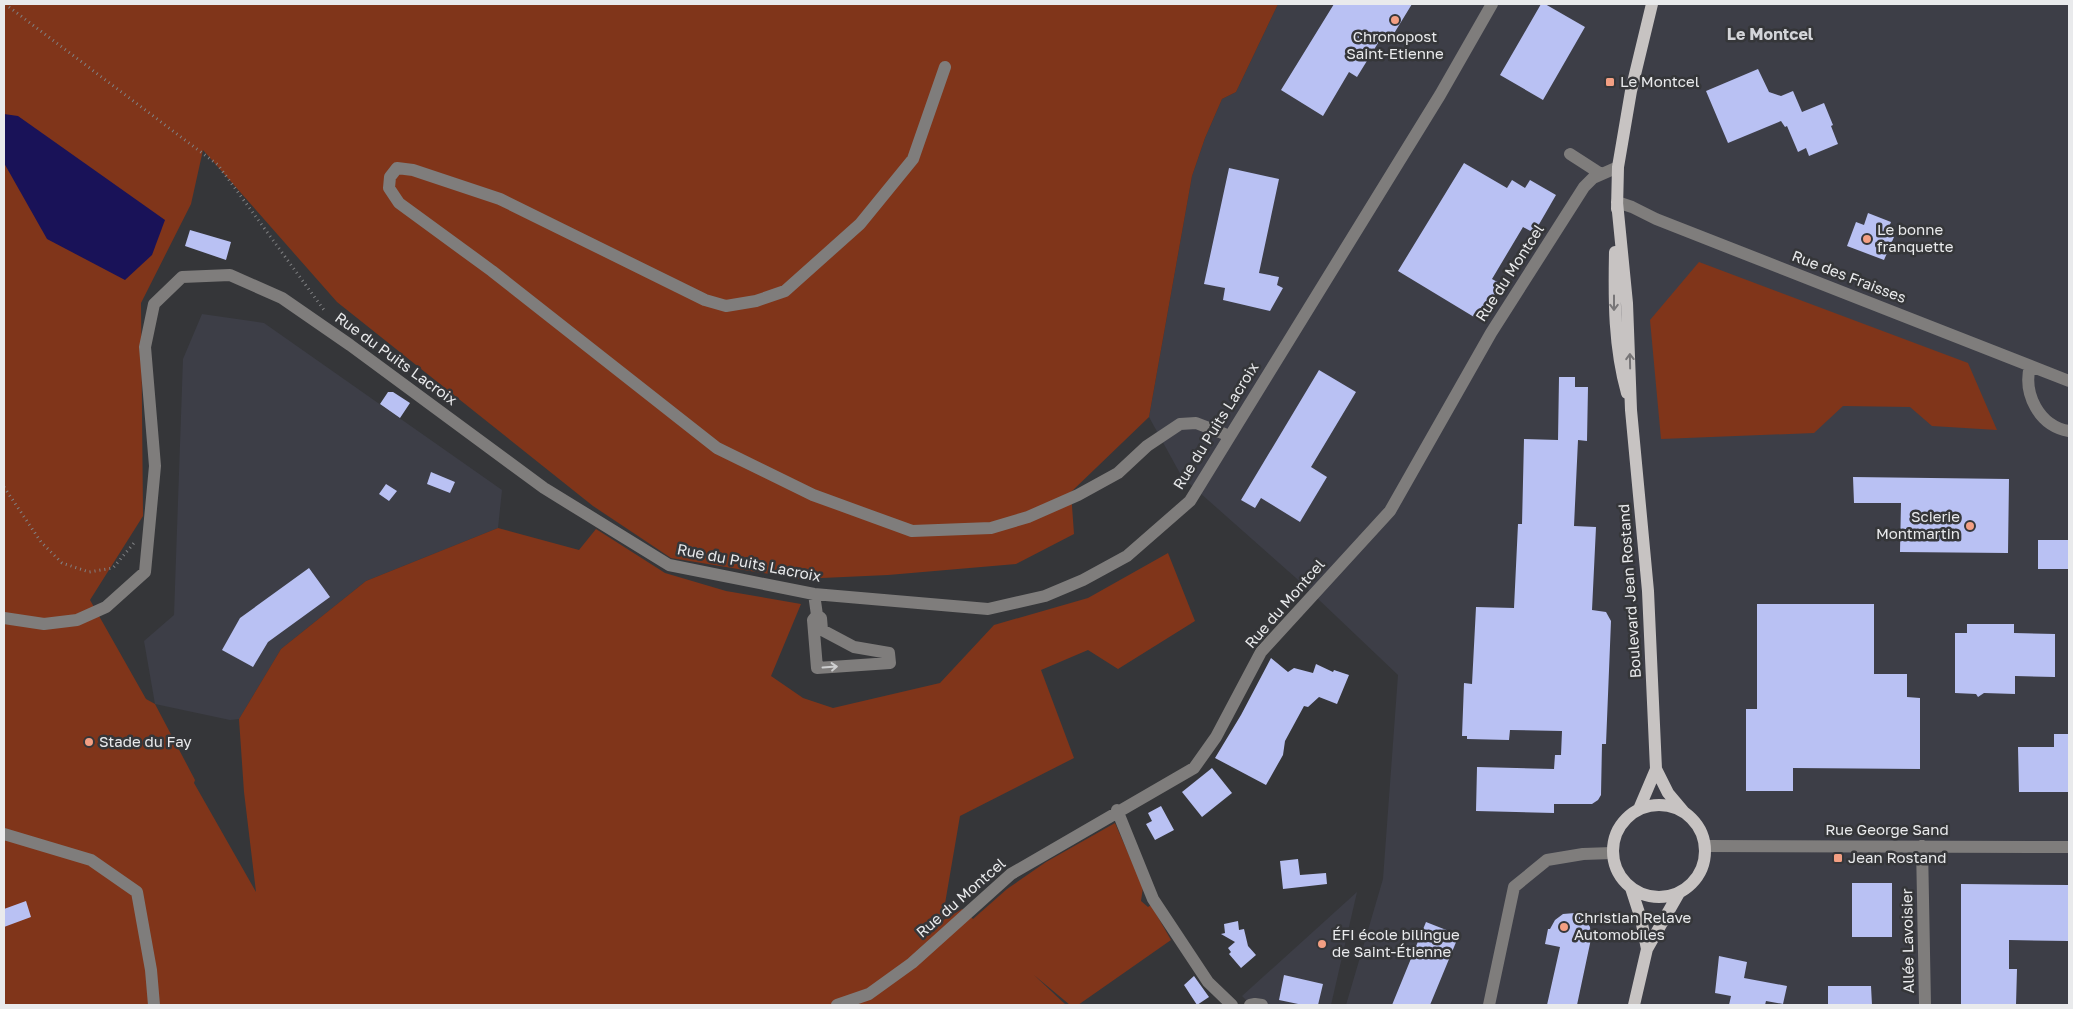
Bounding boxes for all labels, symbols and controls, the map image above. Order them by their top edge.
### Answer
marker: Chronopost Saint-Etienne [1389,14,1401,26]
district label: Le Montcel [1727,24,1814,44]
place label: Chronopost Saint-Etienne [1346,27,1444,62]
place label: Le Montcel [1620,72,1700,90]
marker: Le Montcel [1604,76,1616,88]
street label: Rue du Montcel [1471,220,1547,324]
place label: Le bonne franquette [1877,220,1954,255]
marker: Le bonne franquette [1861,233,1873,245]
street label: Rue des Fraisses [1790,246,1909,306]
one-way arrow [1609,294,1619,311]
street label: Rue du Puits Lacroix [332,308,461,409]
one-way arrow [1626,353,1635,369]
street label: Rue du Puits Lacroix [1169,359,1262,492]
street label: Boulevard Jean Rostand [1614,503,1644,679]
place label: Scierie Montmartin [1876,507,1960,542]
marker: Scierie Montmartin [1964,520,1976,532]
street label: Rue du Puits Lacroix [676,539,823,585]
street label: Rue du Montcel [1241,555,1328,652]
one-way arrow [821,662,837,671]
place label: Stade du Fay [99,732,192,750]
marker: Stade du Fay [83,736,95,748]
street label: Rue George Sand [1825,820,1949,838]
place label: Jean Rostand [1848,848,1946,866]
marker: Jean Rostand [1832,852,1844,864]
street label: Rue du Montcel [912,854,1009,941]
street label: Allée Lavoisier [1897,888,1917,994]
place label: Christian Relave Automobiles [1574,908,1692,943]
marker: Christian Relave Automobiles [1558,921,1570,933]
place label: ÉFI école bilingue de Saint-Étienne [1332,925,1460,960]
marker: ÉFI école bilingue de Saint-Étienne [1316,938,1328,950]

